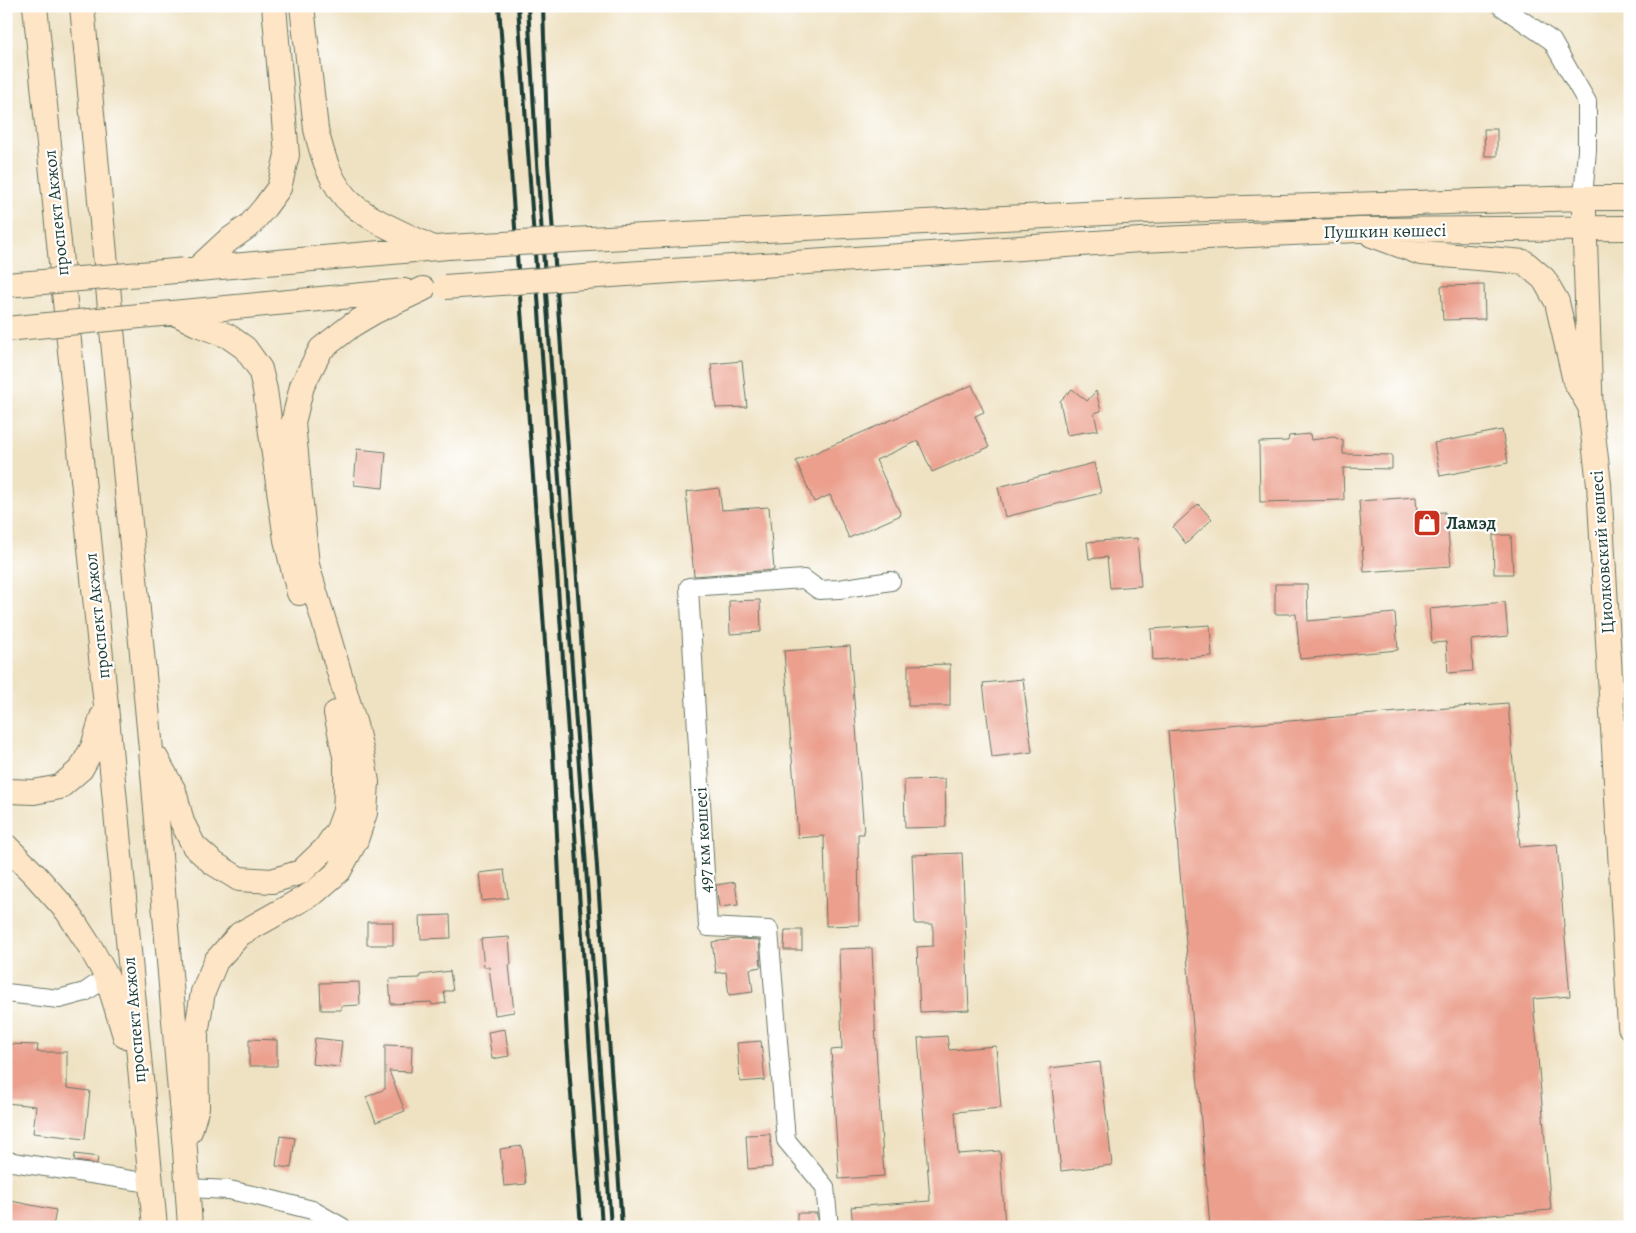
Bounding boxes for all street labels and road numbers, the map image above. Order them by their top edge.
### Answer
street label: проспект Акжол [37,149,75,277]
street label: Пушкин көшесі [1323,218,1447,244]
street label: Циолковский көшесі [1584,469,1620,635]
street label: проспект Акжол [78,552,116,680]
street label: 497 км көшесі [688,786,718,894]
street label: проспект Акжол [117,956,151,1084]

